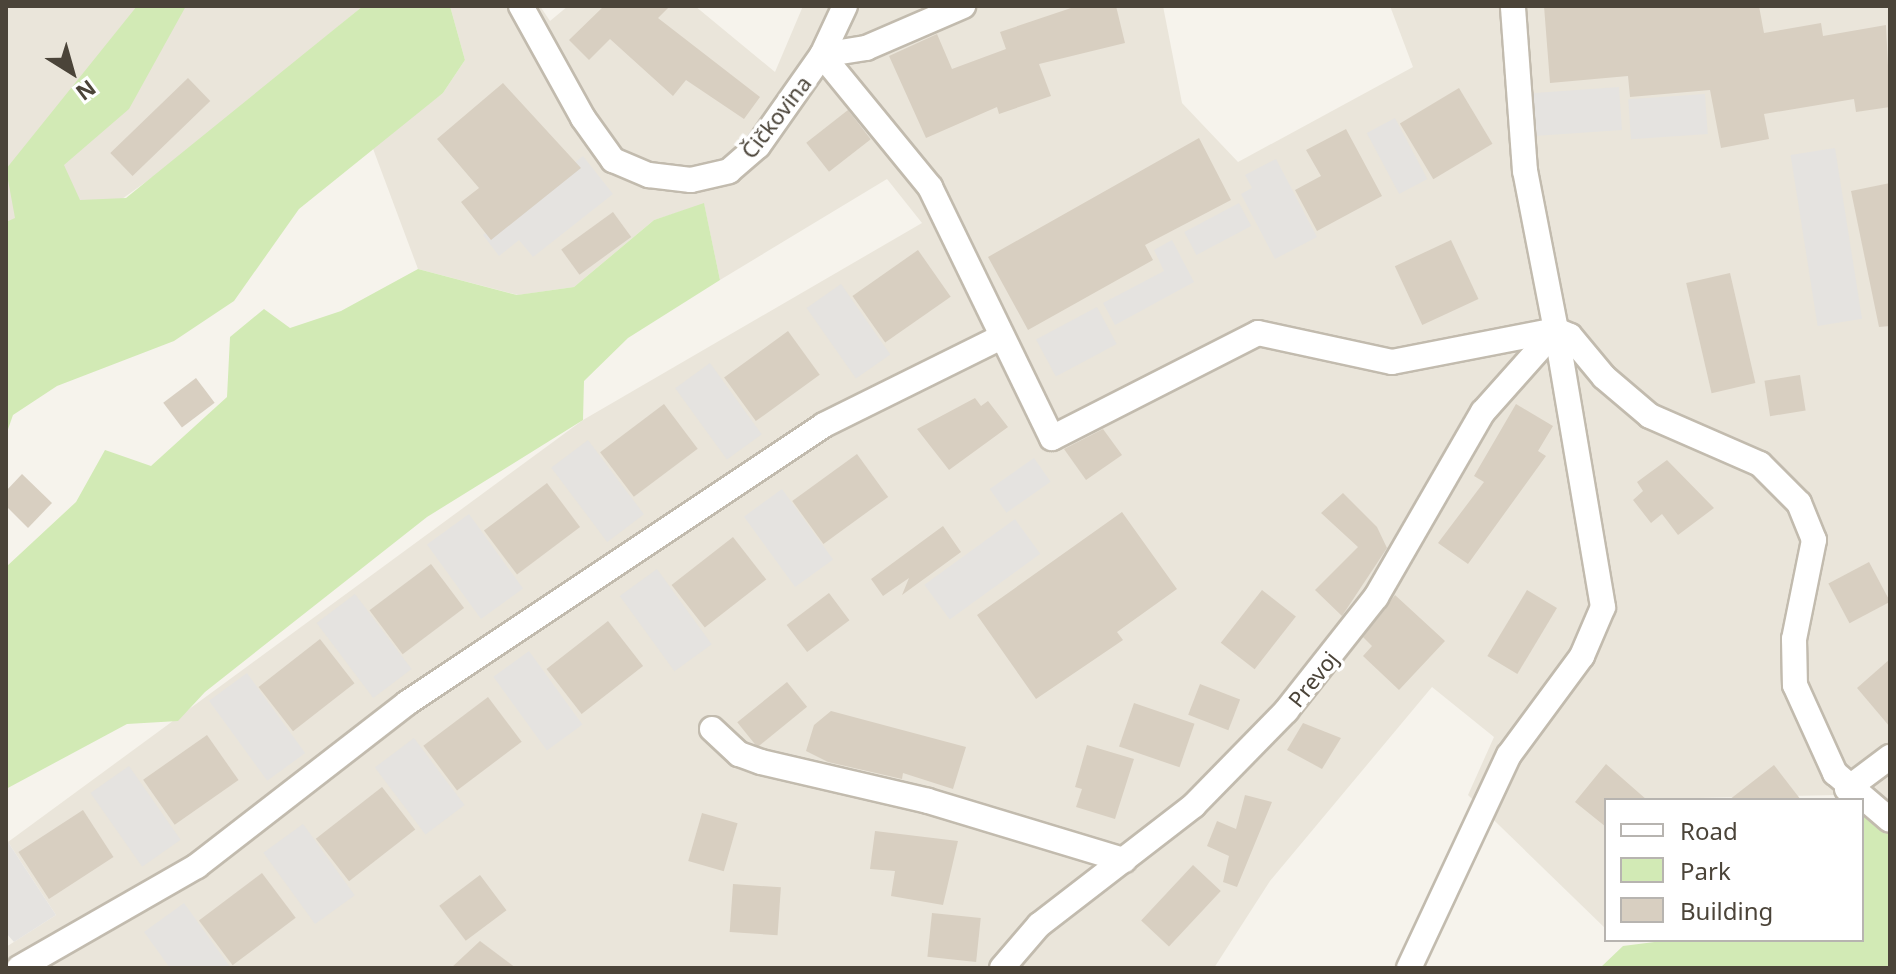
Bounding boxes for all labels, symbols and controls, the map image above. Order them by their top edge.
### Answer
north arrow [32,32,112,112]
street label: Čičkovina [736,70,816,164]
text: N [70,74,103,109]
street label: Prevoj [1283,646,1343,712]
legend [1604,798,1864,942]
text: Road [1680,814,1738,847]
text: Park [1680,854,1731,887]
text: Building [1680,894,1773,927]

